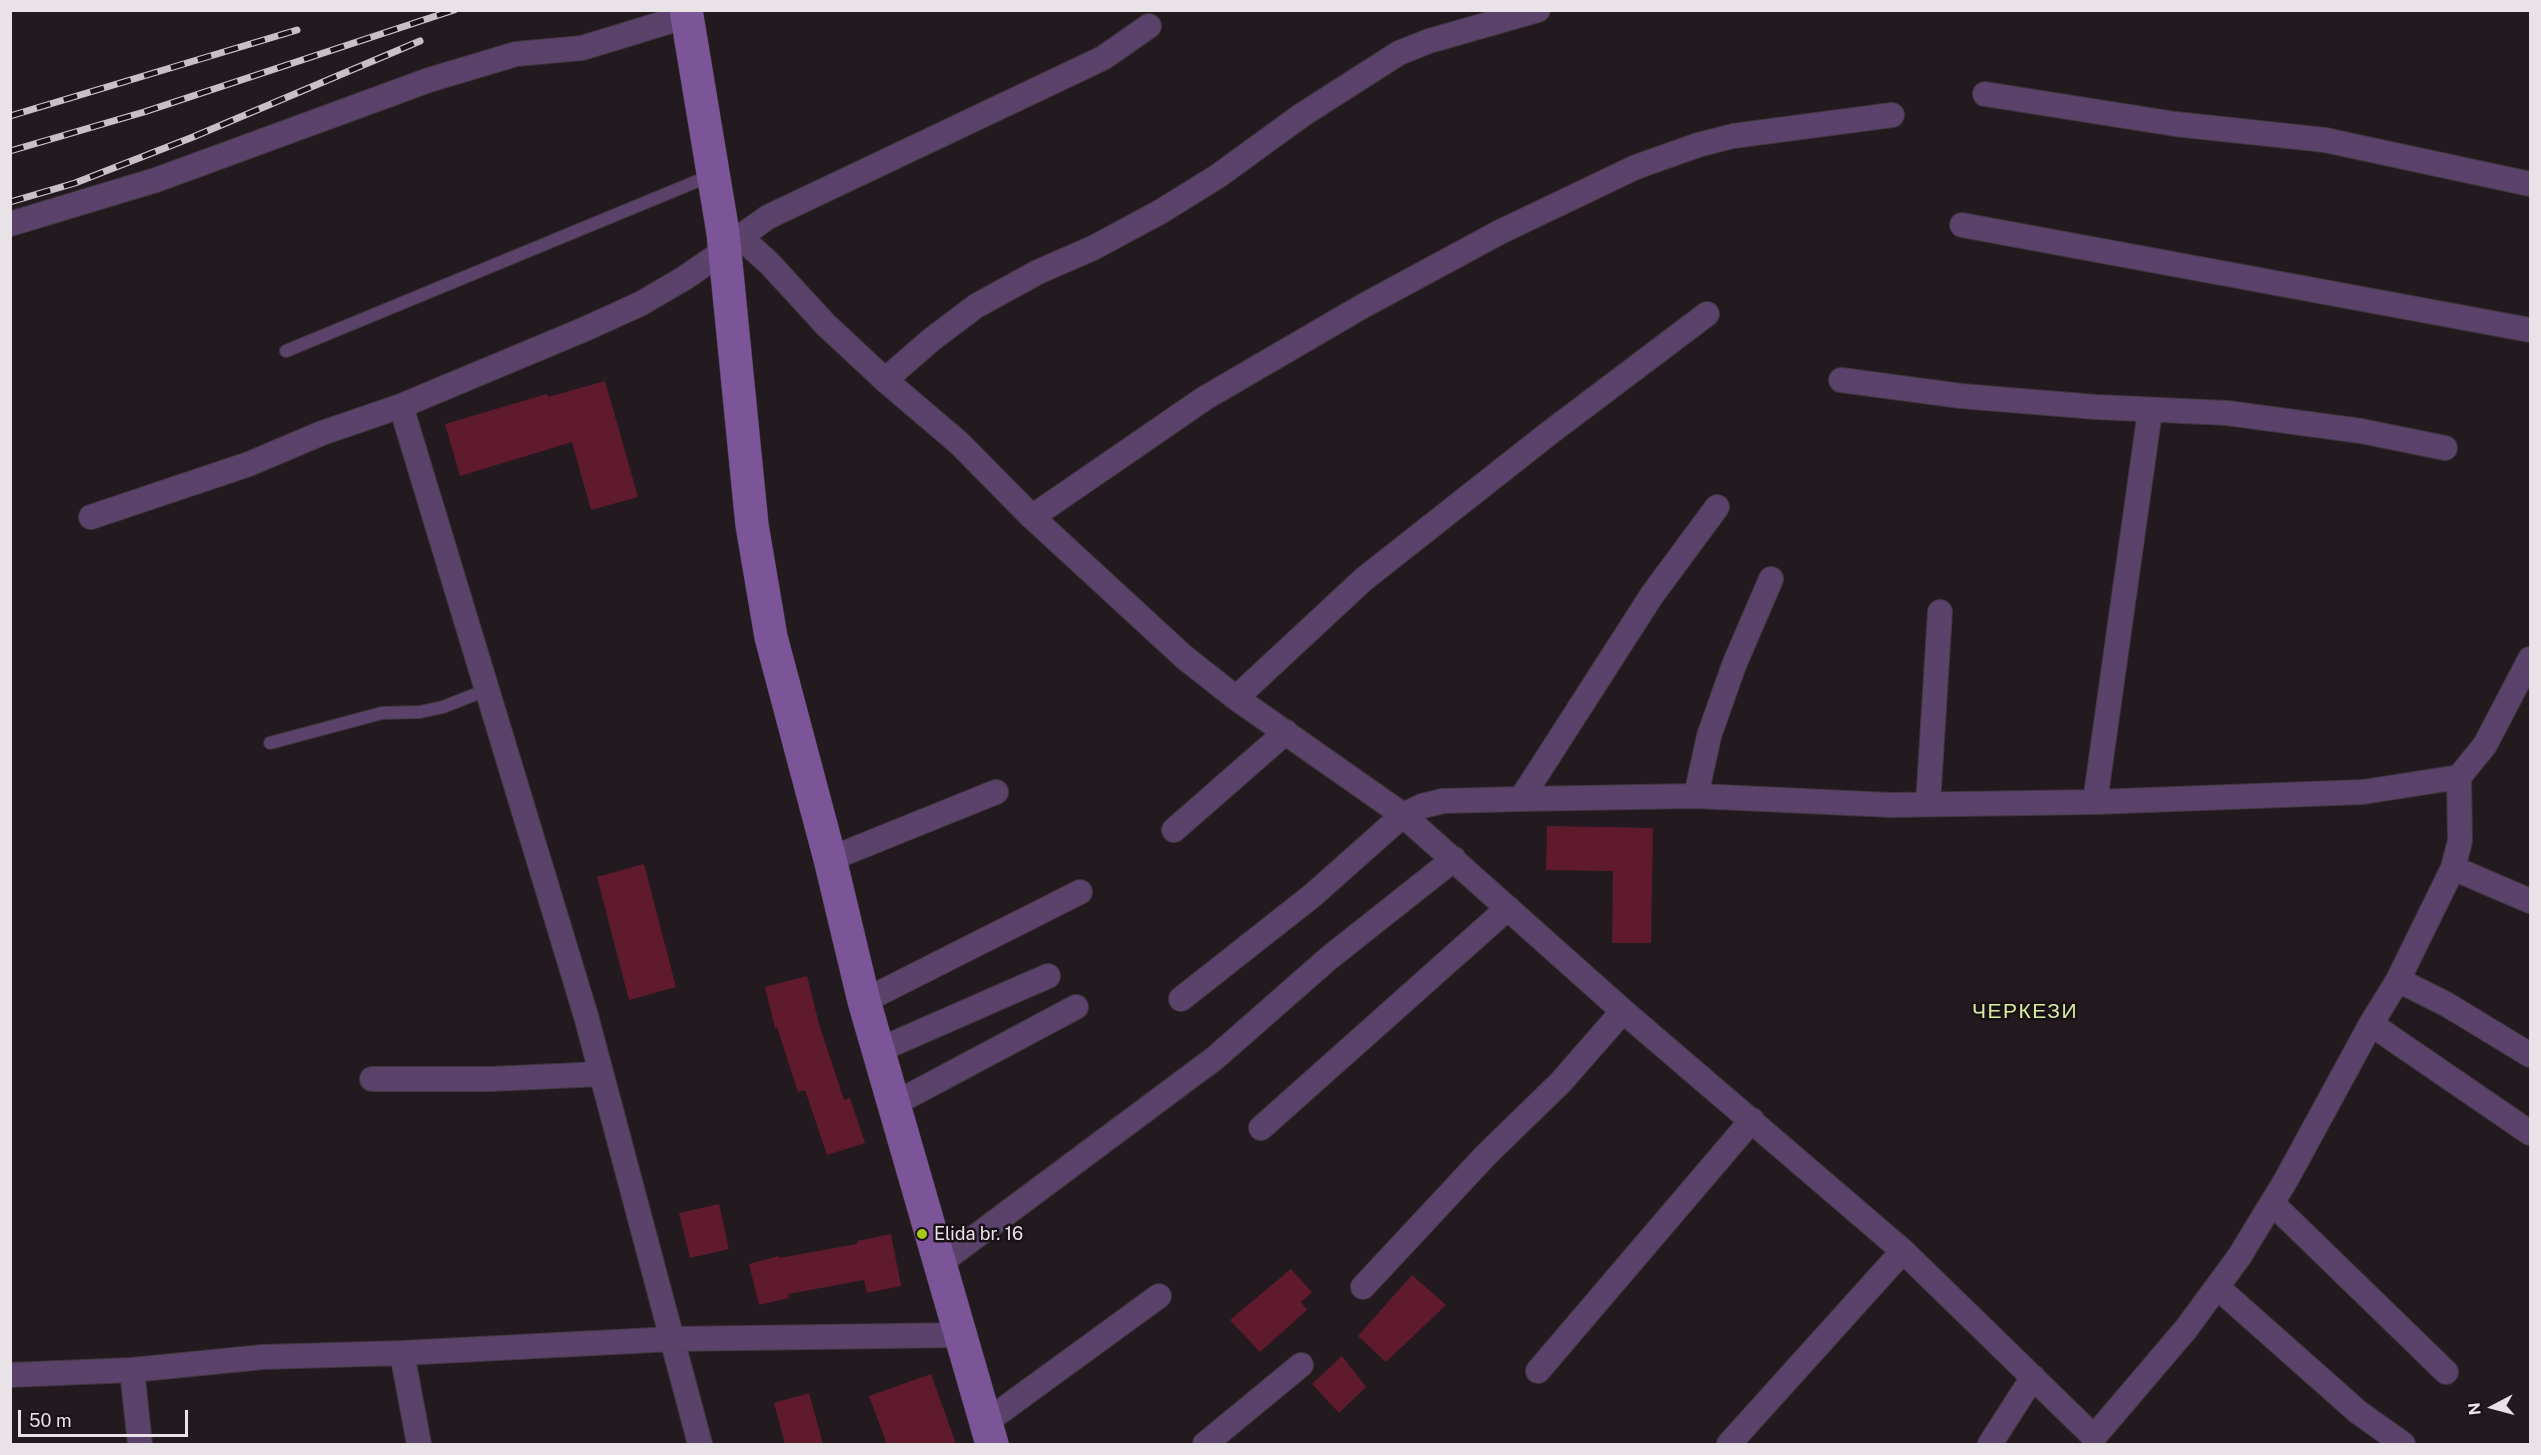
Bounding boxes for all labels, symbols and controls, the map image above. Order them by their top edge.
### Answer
district label: ЧЕРКЕЗИ [1972,999,2078,1025]
place label: Elida br. 16 [934,1223,1023,1245]
marker: Elida br. 16 [915,1227,929,1241]
north arrow [2463,1377,2523,1437]
scale bar [21,1398,190,1436]
text: N [2465,1402,2485,1416]
text: 50 m [29,1410,72,1431]

